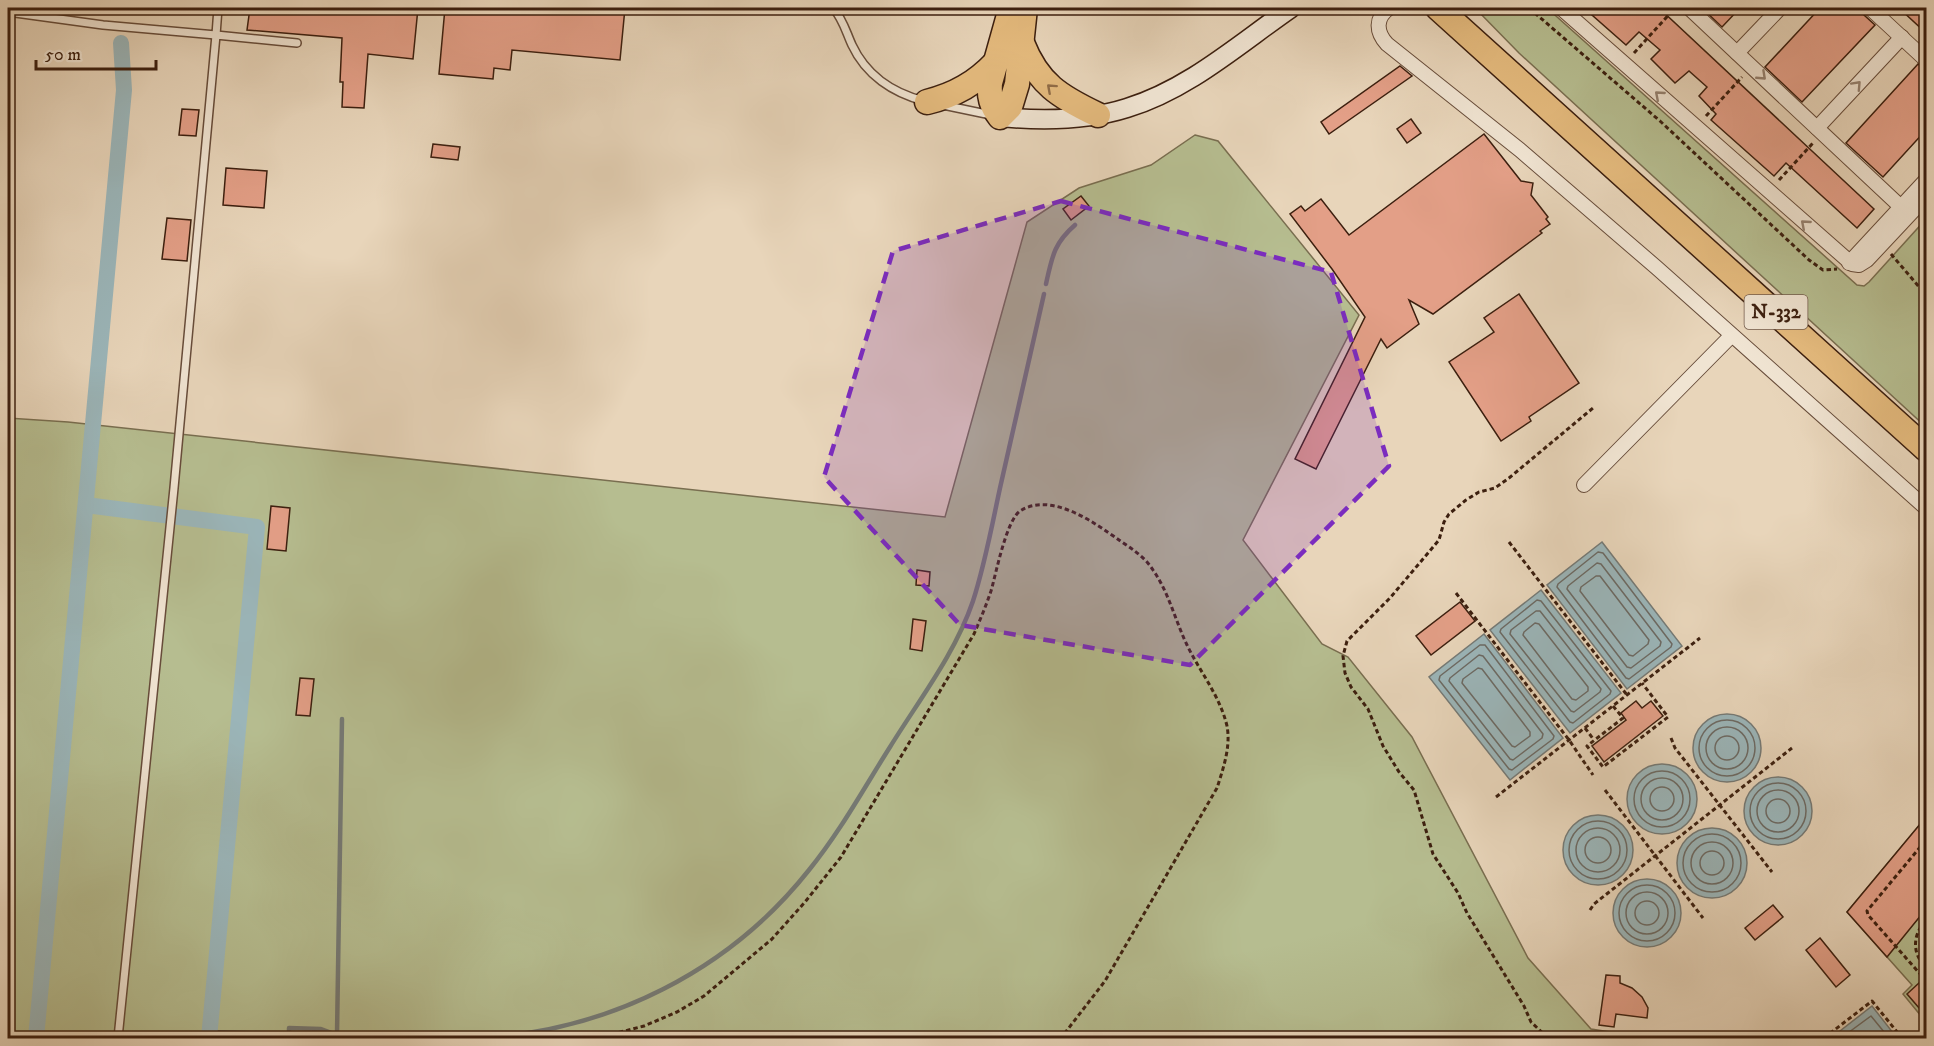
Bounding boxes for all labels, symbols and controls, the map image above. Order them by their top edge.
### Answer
scale bar [36,33,156,71]
text: 50 m [45,44,81,66]
one-way arrow [1754,69,1765,80]
one-way arrow [1850,82,1861,92]
one-way arrow [1047,84,1058,95]
one-way arrow [1655,91,1666,102]
one-way arrow [1801,220,1812,231]
road number: N-332 [1744,295,1808,329]

